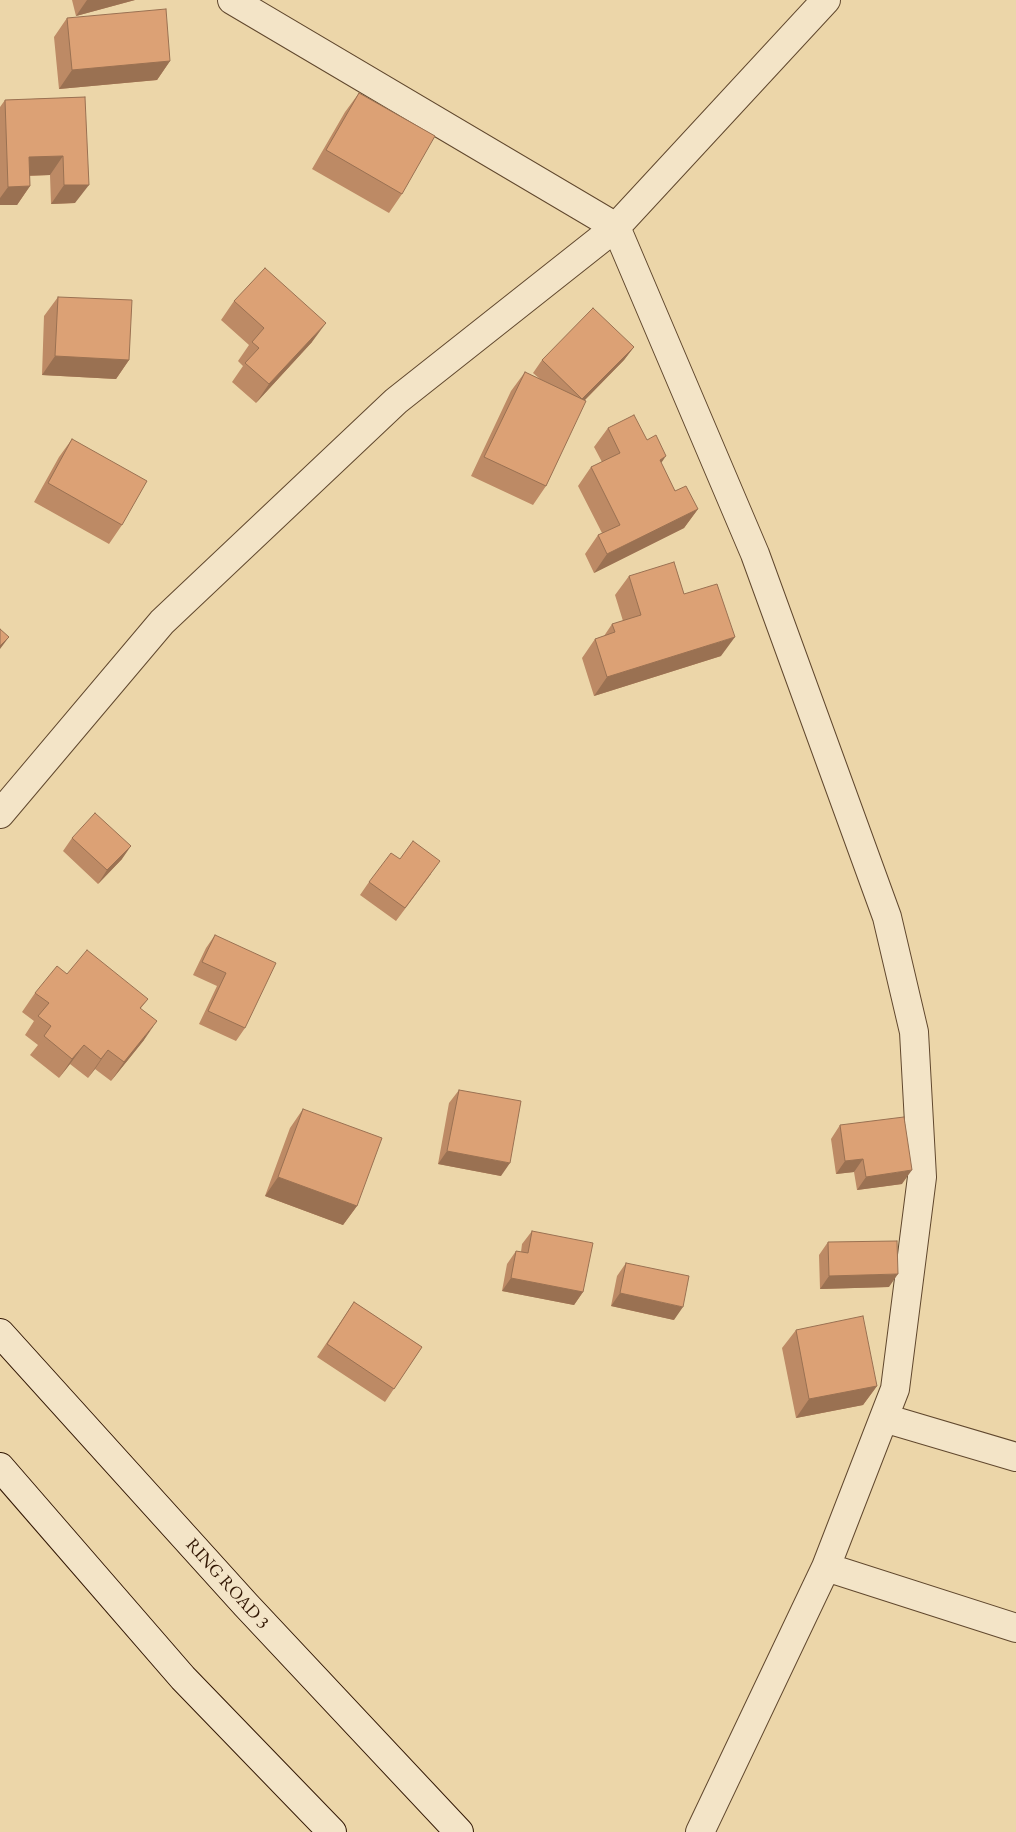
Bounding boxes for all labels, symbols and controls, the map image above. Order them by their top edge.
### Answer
street label: RING ROAD 3 [181,1534,273,1634]

